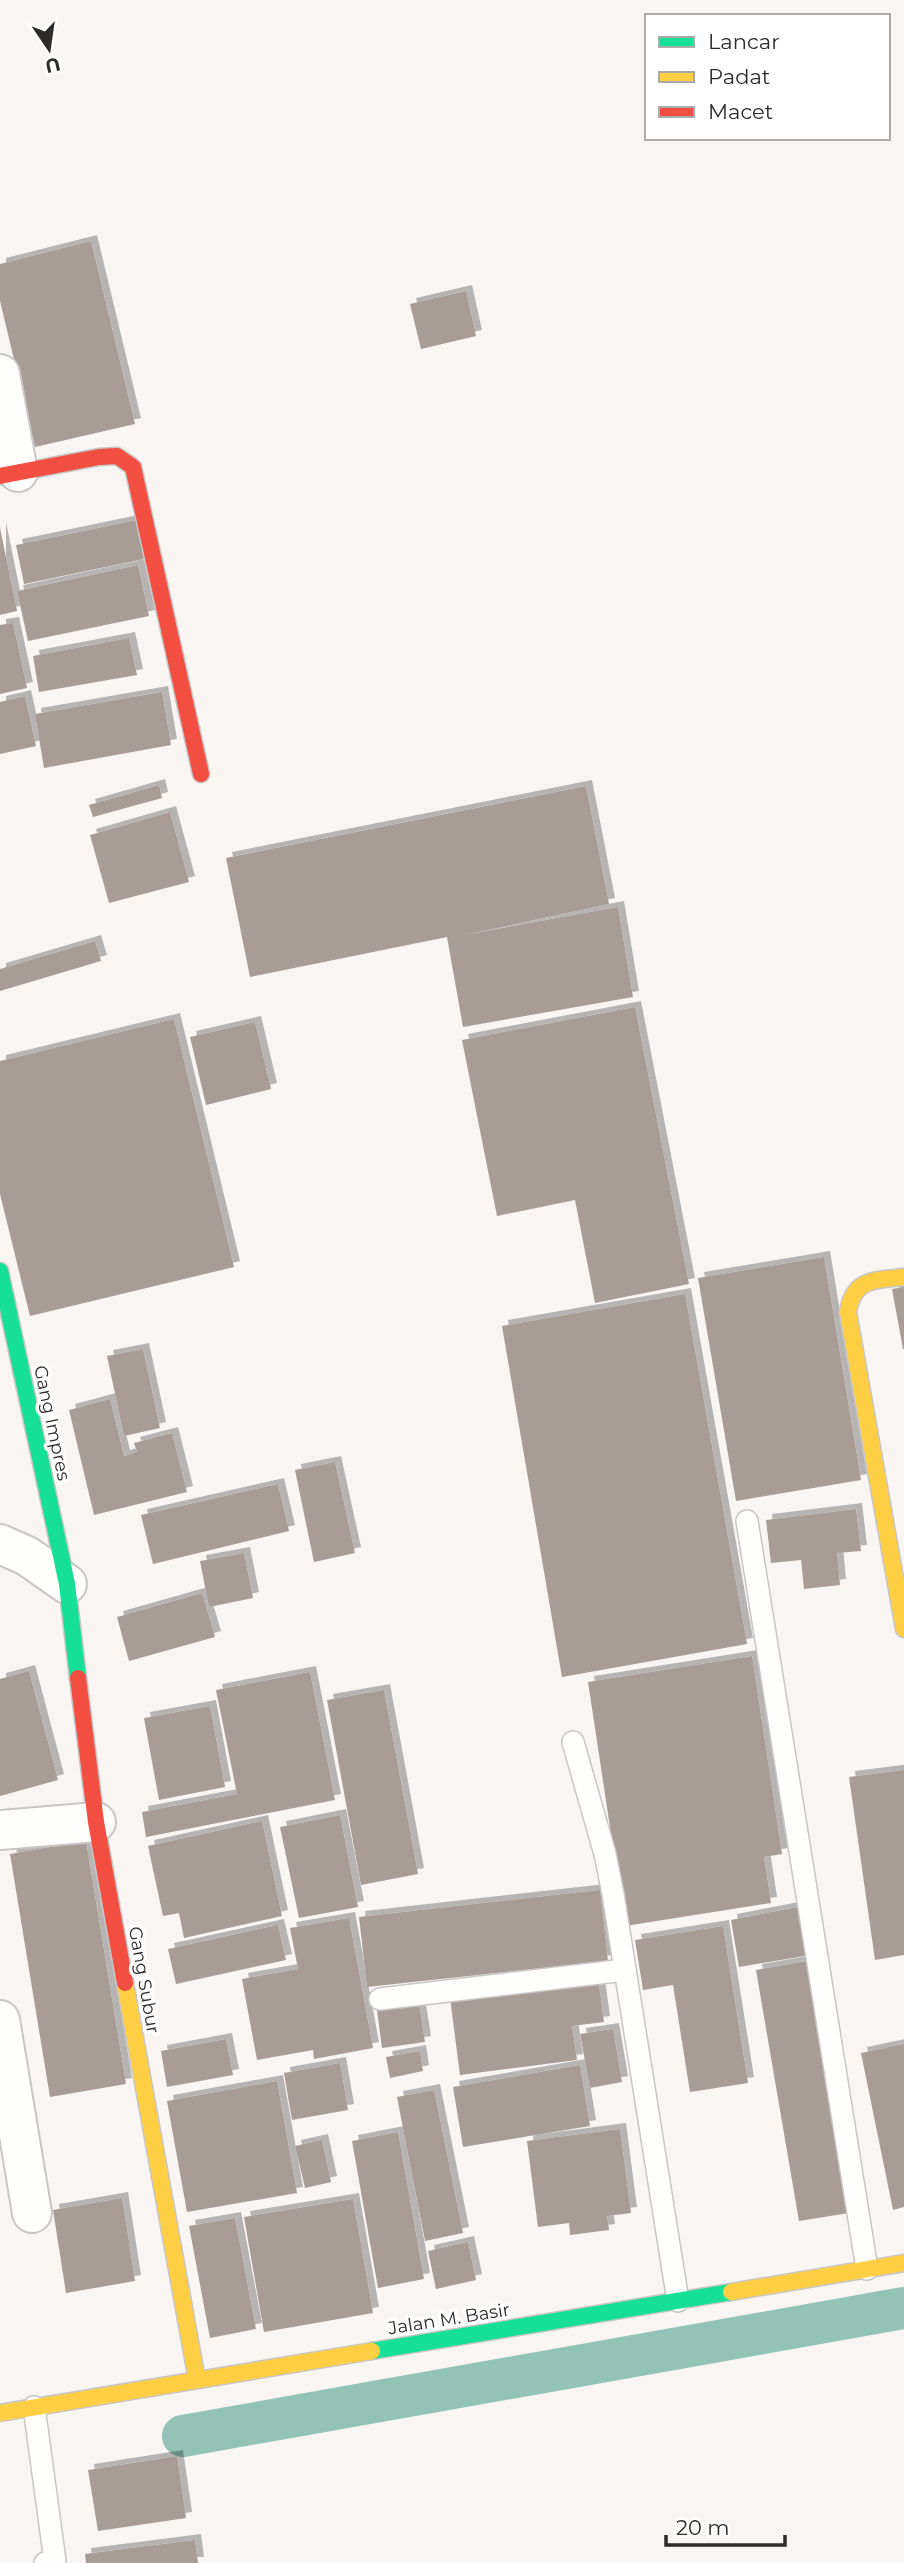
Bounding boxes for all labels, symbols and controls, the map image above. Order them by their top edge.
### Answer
north arrow [14,14,84,84]
legend [645,14,890,140]
text: Lancar [708,29,780,54]
text: U [43,52,63,78]
text: Padat [708,64,770,89]
text: Macet [708,99,773,124]
street label: Gang Impres [29,1363,75,1483]
street label: Gang Subur [124,1925,164,2035]
street label: Jalan M. Basir [386,2299,511,2340]
scale bar [666,2504,785,2548]
text: 20 m [676,2515,730,2540]

